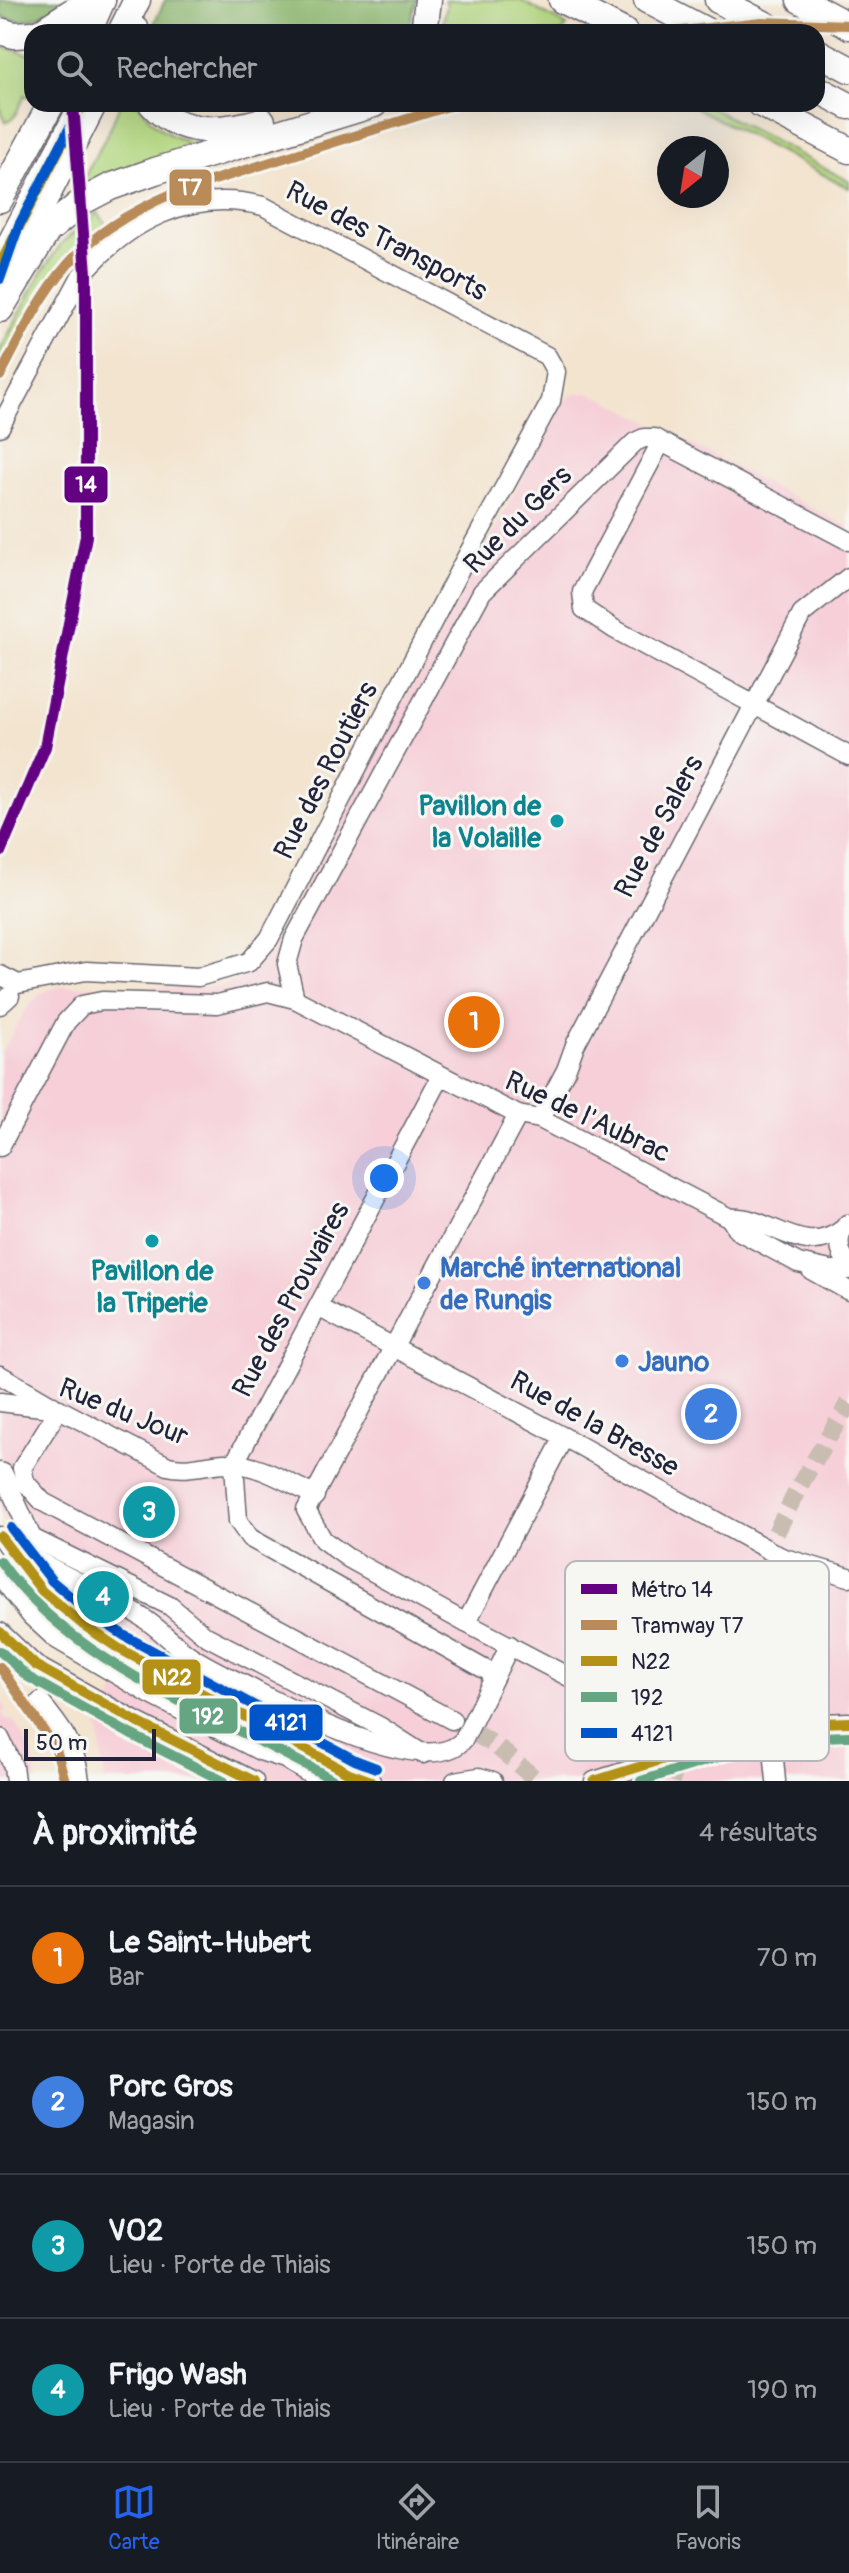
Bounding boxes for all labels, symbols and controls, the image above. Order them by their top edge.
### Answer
search box [24,24,825,112]
icon: search [52,46,96,90]
text: Rechercher [116,50,258,87]
north arrow [657,136,729,208]
line badge: T7 [168,168,213,207]
street label: Rue des Transports [279,173,494,309]
text: T7 [177,174,202,202]
street label: Rue du Gers [457,458,580,582]
line badge: 14 [63,465,109,504]
text: 14 [75,471,97,499]
street label: Rue des Routiers [267,676,386,865]
street label: Rue de Salers [607,749,712,904]
place label: Pavillon de la Volaille [418,789,542,856]
marker: Pavillon de la Volaille [548,812,566,830]
pin: 1 [448,992,500,1052]
street label: Rue de l'Aubrac [499,1064,676,1171]
your location [364,1158,404,1198]
street label: Rue des Prouvaires [225,1196,358,1403]
marker: Pavillon de la Triperie [143,1232,161,1250]
place label: Marché international de Rungis [440,1251,681,1318]
place label: Pavillon de la Triperie [91,1254,215,1321]
marker: Marché international de Rungis [415,1274,433,1292]
place label: Jauno [638,1345,709,1380]
marker: Jauno [613,1352,631,1370]
street label: Rue de la Bresse [504,1363,685,1485]
street label: Rue du Jour [54,1371,193,1454]
pin: 2 [685,1384,737,1444]
pin: 3 [123,1482,175,1542]
legend [565,1561,829,1761]
pin: 4 [77,1567,129,1627]
text: Métro 14 [631,1576,713,1604]
text: Tramway T7 [631,1612,744,1640]
text: N22 [631,1648,670,1676]
line badge: N22 [141,1658,202,1696]
text: N22 [152,1664,192,1692]
text: 192 [631,1684,663,1712]
line badge: 192 [178,1697,239,1735]
text: 192 [192,1703,224,1731]
line badge: 4121 [248,1703,324,1742]
text: 4121 [265,1709,307,1737]
text: 4121 [631,1720,673,1748]
scale bar [24,1725,156,1761]
text: 50 m [36,1729,87,1757]
text: À proximité [32,1812,198,1855]
text: 4 résultats [699,1817,817,1849]
text: Le Saint-Hubert [108,1924,311,1961]
text: 1 [53,1942,63,1974]
text: 70 m [757,1942,817,1974]
text: Bar [108,1961,144,1993]
text: Porc Gros [108,2068,233,2105]
text: 2 [51,2086,65,2118]
text: 150 m [746,2086,817,2118]
text: Magasin [108,2105,195,2137]
text: V02 [108,2212,163,2249]
text: 3 [51,2230,65,2262]
text: 150 m [746,2230,817,2262]
text: Lieu · Porte de Thiais [108,2249,331,2281]
text: Frigo Wash [108,2356,247,2393]
text: 4 [50,2374,66,2406]
text: 190 m [747,2374,817,2406]
text: Lieu · Porte de Thiais [108,2393,331,2425]
tab: Carte [108,2480,160,2556]
tab: Itinéraire [376,2480,459,2556]
tab: Favoris [675,2480,741,2556]

